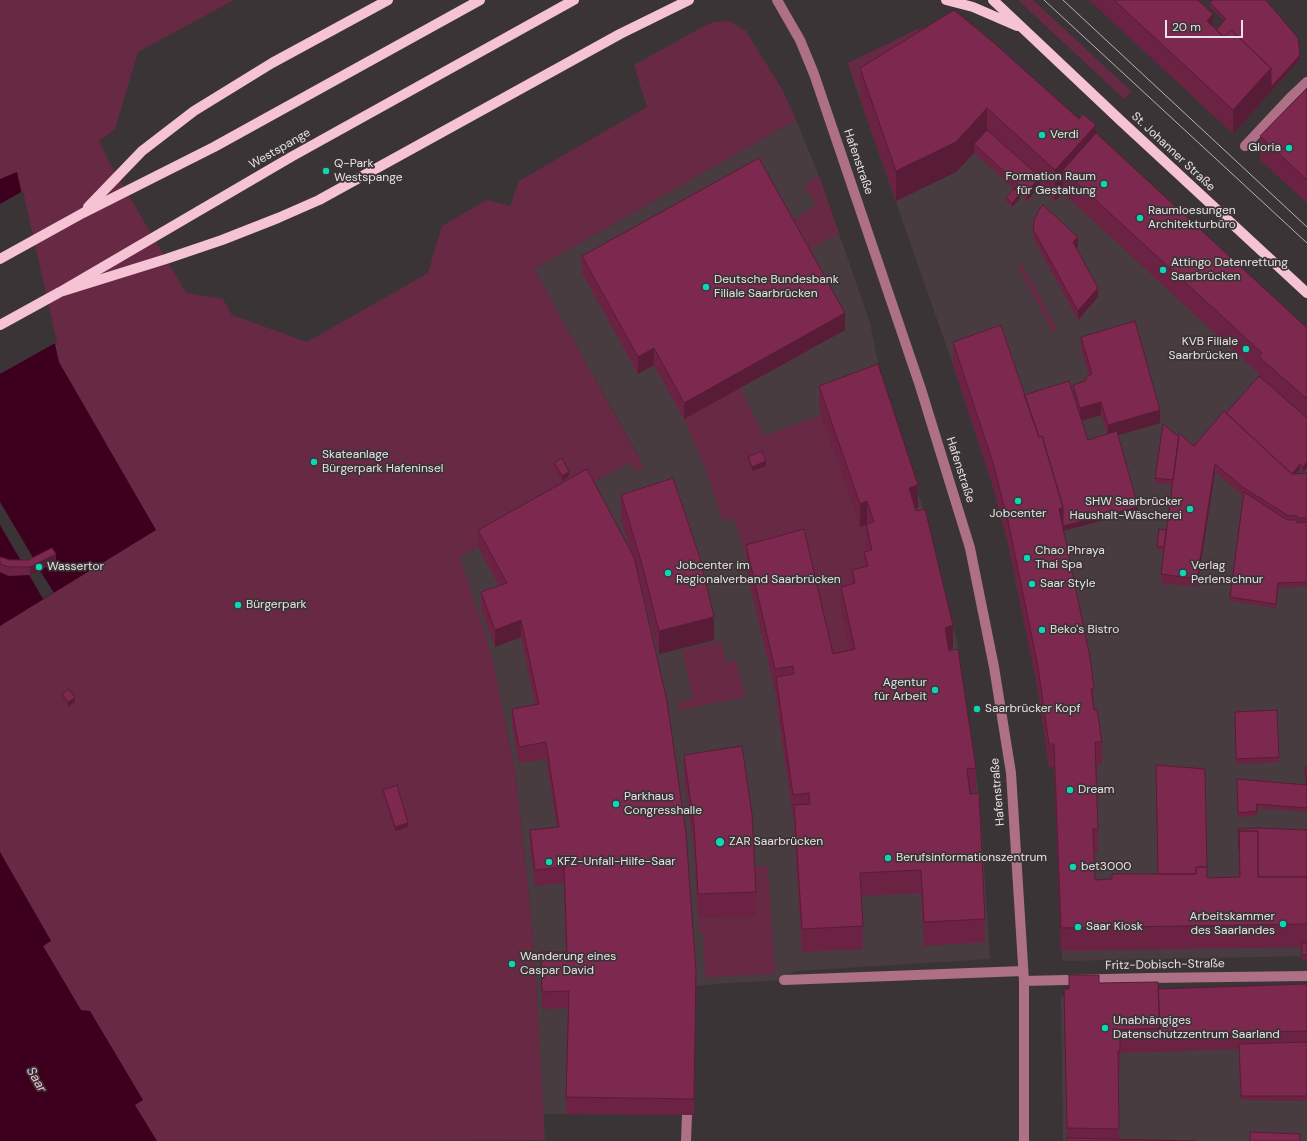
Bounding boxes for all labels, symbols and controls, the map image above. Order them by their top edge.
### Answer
scale bar [1167,12,1245,38]
text: 20 m [1172,19,1201,35]
street label: St. Johanner Straße [1128,109,1218,195]
street label: Westspange [247,126,313,172]
street label: Hafenstraße [840,127,876,197]
place label: Verdi [1050,128,1079,142]
marker: Verdi [1037,130,1047,140]
place label: Gloria [1248,141,1281,155]
marker: Gloria [1284,143,1294,153]
place label: Q-Park Westspange [334,157,403,185]
marker: Q-Park Westspange [321,166,331,176]
place label: Formation Raum für Gestaltung [1005,170,1096,198]
marker: Formation Raum für Gestaltung [1099,179,1109,189]
place label: Raumloesungen Architekturbüro [1148,204,1236,232]
marker: Raumloesungen Architekturbüro [1135,213,1145,223]
place label: Attingo Datenrettung Saarbrücken [1171,256,1288,284]
marker: Attingo Datenrettung Saarbrücken [1158,265,1168,275]
place label: Deutsche Bundesbank Filiale Saarbrücken [714,273,839,301]
marker: Deutsche Bundesbank Filiale Saarbrücken [701,282,711,292]
place label: KVB Filiale Saarbrücken [1169,335,1238,363]
marker: KVB Filiale Saarbrücken [1241,344,1251,354]
street label: Hafenstraße [943,435,977,505]
place label: Skateanlage Bürgerpark Hafeninsel [322,448,443,476]
marker: Skateanlage Bürgerpark Hafeninsel [309,457,319,467]
place label: SHW Saarbrücker Haushalt-Wäscherei [1070,495,1182,523]
marker: Jobcenter [1013,496,1023,506]
marker: SHW Saarbrücker Haushalt-Wäscherei [1185,504,1195,514]
place label: Jobcenter [990,507,1046,521]
place label: Chao Phraya Thai Spa [1035,544,1105,572]
marker: Chao Phraya Thai Spa [1022,553,1032,563]
place label: Jobcenter im Regionalverband Saarbrücken [676,559,841,587]
place label: Verlag Perlenschnur [1191,559,1263,587]
place label: Wassertor [47,560,104,574]
marker: Wassertor [34,562,44,572]
marker: Jobcenter im Regionalverband Saarbrücken [663,568,673,578]
marker: Verlag Perlenschnur [1178,568,1188,578]
place label: Saar Style [1040,577,1095,591]
marker: Saar Style [1027,579,1037,589]
place label: Bürgerpark [246,598,307,612]
marker: Bürgerpark [233,600,243,610]
place label: Beko's Bistro [1050,623,1119,637]
marker: Beko's Bistro [1037,625,1047,635]
place label: Agentur für Arbeit [874,676,927,704]
marker: Agentur für Arbeit [930,685,940,695]
place label: Saarbrücker Kopf [985,702,1081,716]
marker: Saarbrücker Kopf [972,704,982,714]
street label: Hafenstraße [988,757,1008,827]
place label: Dream [1078,783,1115,797]
marker: Dream [1065,785,1075,795]
place label: Parkhaus Congresshalle [624,790,702,818]
marker: Parkhaus Congresshalle [611,799,621,809]
place label: ZAR Saarbrücken [729,835,823,849]
marker: ZAR Saarbrücken [714,836,726,848]
place label: Berufsinformationszentrum [896,851,1047,865]
marker: Berufsinformationszentrum [883,853,893,863]
place label: KFZ-Unfall-Hilfe-Saar [557,855,676,869]
marker: KFZ-Unfall-Hilfe-Saar [544,857,554,867]
place label: bet3000 [1081,860,1132,874]
marker: bet3000 [1068,862,1078,872]
place label: Arbeitskammer des Saarlandes [1189,910,1275,938]
marker: Arbeitskammer des Saarlandes [1278,919,1288,929]
place label: Saar Kiosk [1086,920,1143,934]
marker: Saar Kiosk [1073,922,1083,932]
place label: Wanderung eines Caspar David [520,950,616,978]
street label: Fritz-Dobisch-Straße [1105,957,1225,973]
marker: Wanderung eines Caspar David [507,959,517,969]
place label: Unabhängiges Datenschutzzentrum Saarland [1113,1014,1280,1042]
marker: Unabhängiges Datenschutzzentrum Saarland [1100,1023,1110,1033]
water label: Saar [23,1065,49,1095]

